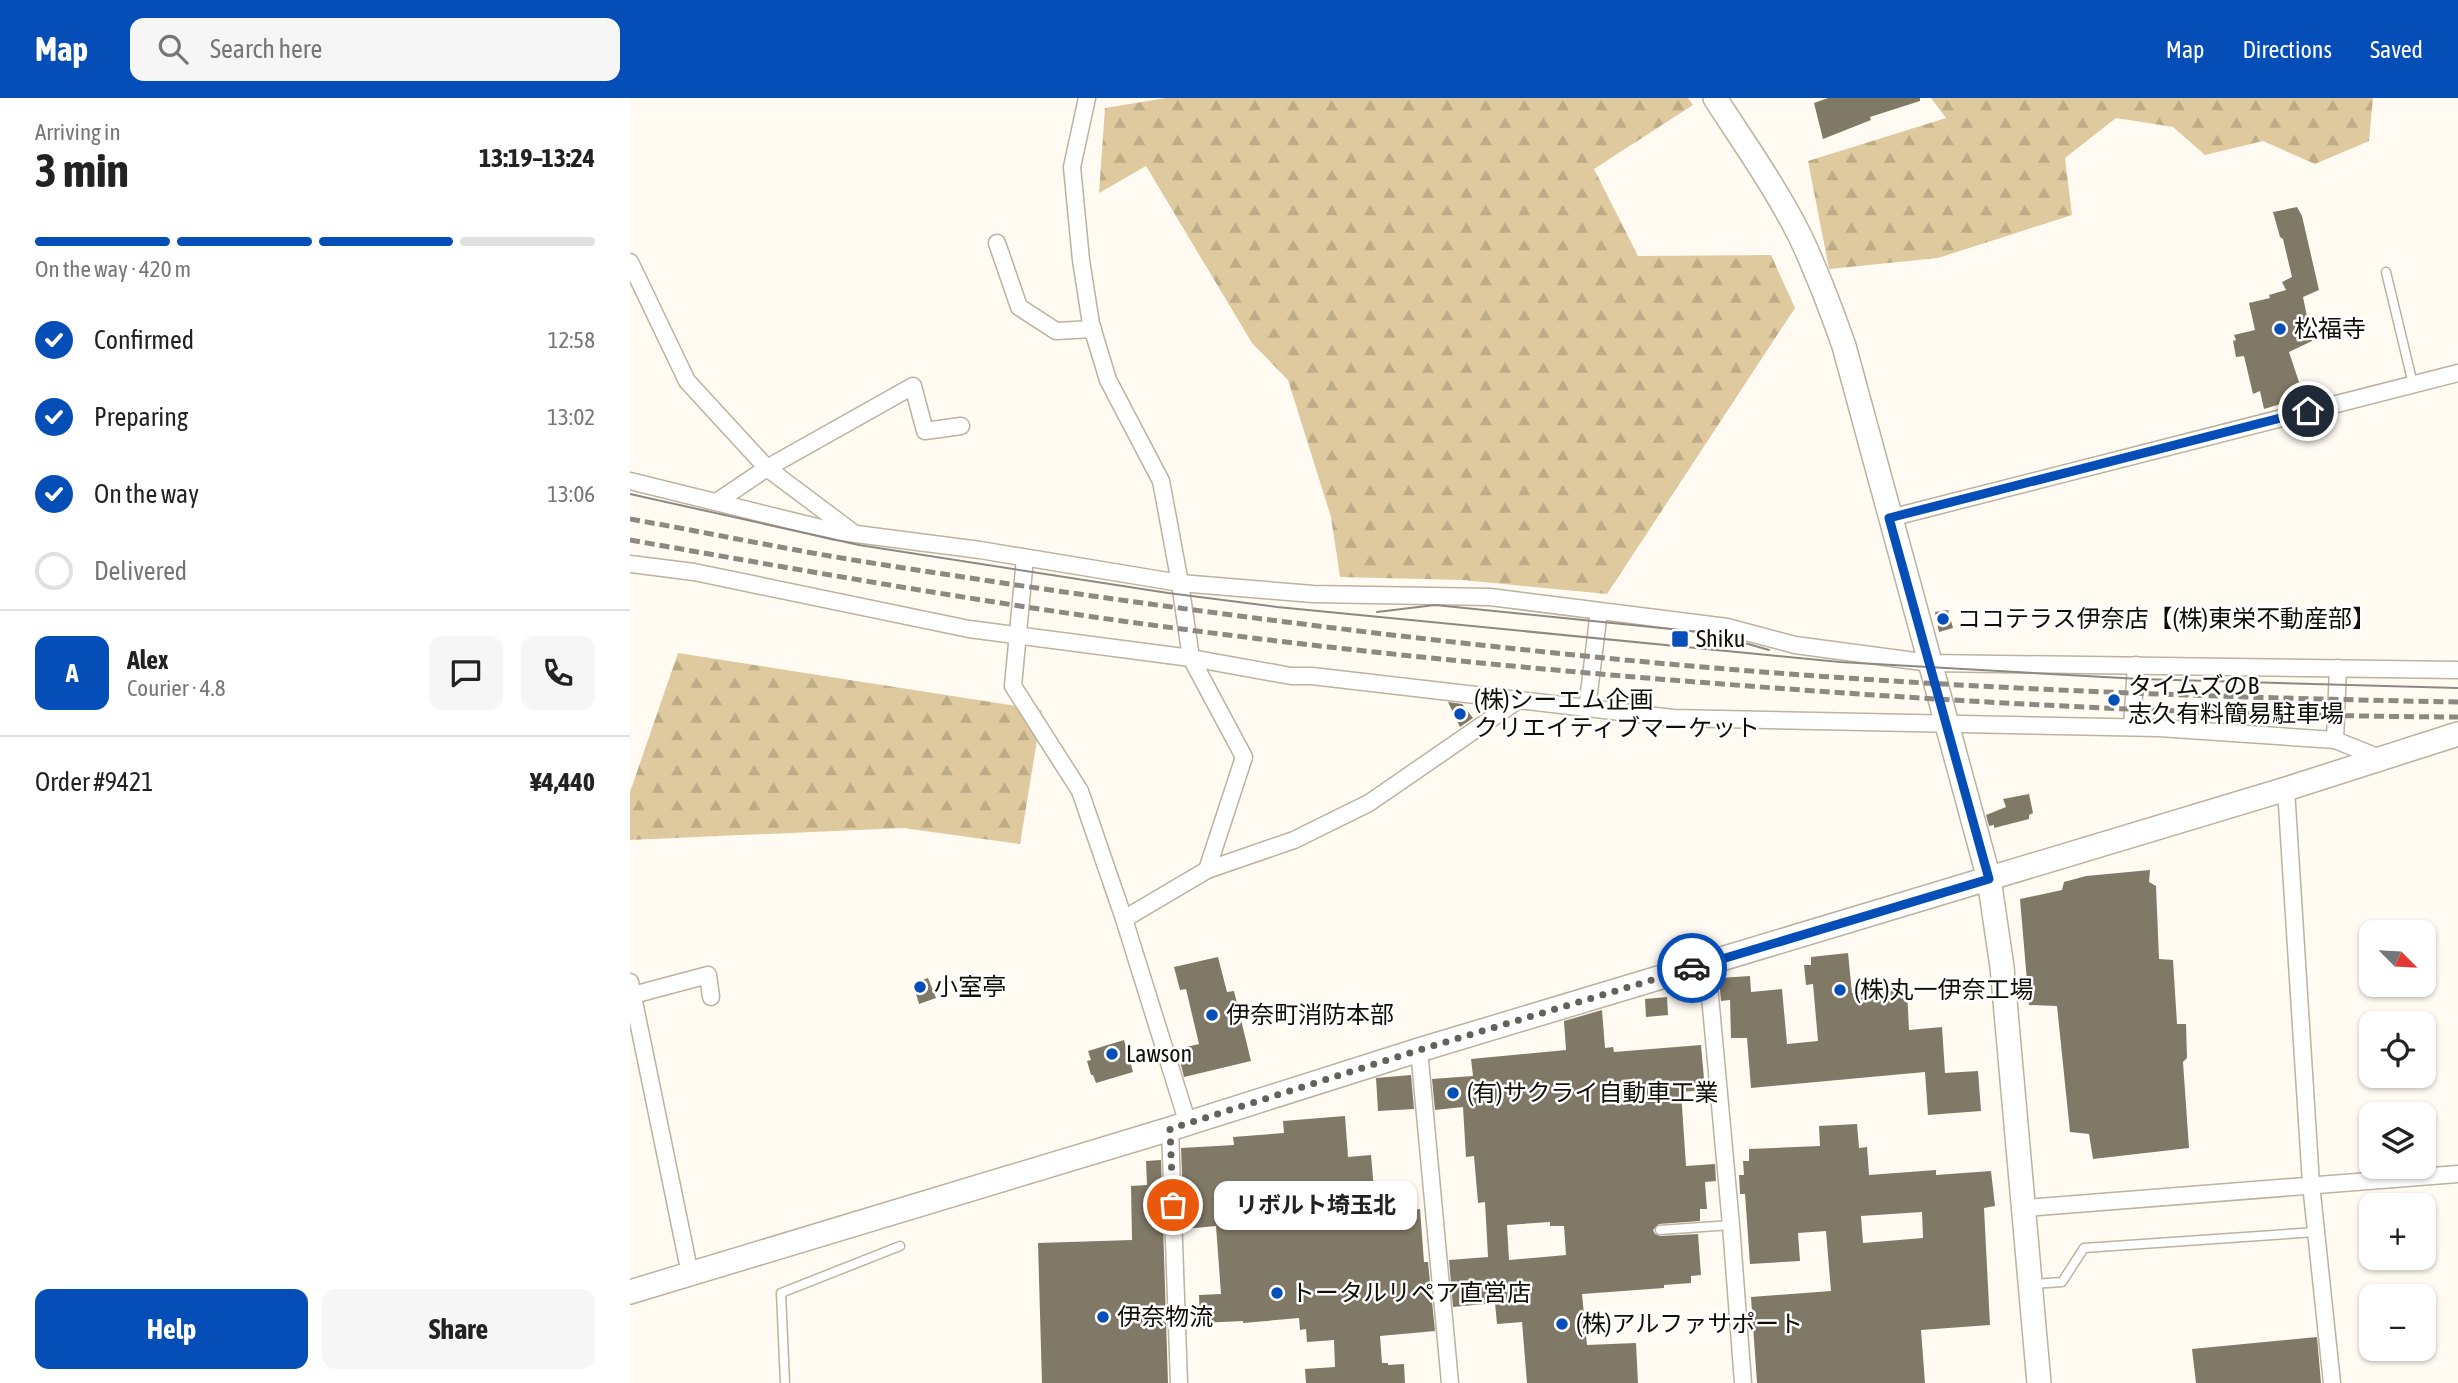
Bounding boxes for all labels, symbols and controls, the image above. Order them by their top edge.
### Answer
search box [130,18,620,81]
text: Map [35,30,88,68]
icon: search [154,30,192,68]
text: Search here [210,34,322,64]
text: Map [2166,36,2204,63]
text: Directions [2242,36,2332,63]
text: Saved [2370,36,2423,63]
text: Arriving in [35,119,121,145]
text: 13:19–13:24 [479,143,595,173]
text: 3 min [35,144,129,197]
text: On the way · 420 m [35,256,191,282]
place label: 松福寺 [2294,315,2366,342]
icon: check [35,321,73,359]
marker: 松福寺 [2272,321,2288,337]
text: Confirmed [94,325,194,355]
text: 12:58 [548,327,595,353]
pin [2278,381,2338,441]
icon: home [2289,392,2327,430]
icon: check [35,398,73,436]
text: Preparing [94,402,188,432]
text: 13:02 [547,404,595,430]
icon: check [35,475,73,513]
text: On the way [94,479,199,509]
text: 13:06 [547,481,595,507]
text: Delivered [94,556,187,586]
place label: ココテラス伊奈店【(株)東栄不動産部】 [1957,605,2376,632]
marker: ココテラス伊奈店【(株)東栄不動産部】 [1935,611,1951,627]
place label: Shiku [1696,625,1745,652]
marker: Shiku [1670,629,1690,649]
button: chat [429,636,503,710]
button: phone [521,636,595,710]
text: Alex [127,645,168,675]
text: A [66,658,78,688]
place label: タイムズのB 志久有料簡易駐車場 [2128,672,2344,727]
text: Courier · 4.8 [127,675,226,701]
place label: (株)シーエム企画 クリエイティブマーケット [1474,686,1760,741]
marker: タイムズのB 志久有料簡易駐車場 [2106,692,2122,708]
marker: (株)シーエム企画 クリエイティブマーケット [1452,706,1468,722]
text: Order #9421 [35,767,154,797]
text: ¥4,440 [530,767,595,797]
north arrow [2359,920,2436,998]
map controls [2359,920,2436,1361]
courier [1657,933,1727,1003]
icon: car [1673,949,1711,987]
place label: 小室亭 [934,973,1006,1000]
place label: (株)丸一伊奈工場 [1854,976,2034,1003]
marker: 小室亭 [912,979,928,995]
marker: (株)丸一伊奈工場 [1832,982,1848,998]
place label: 伊奈町消防本部 [1226,1001,1394,1028]
marker: 伊奈町消防本部 [1204,1007,1220,1023]
button: locate [2359,1011,2436,1088]
place label: Lawson [1126,1040,1192,1067]
marker: Lawson [1104,1046,1120,1062]
place label: (有)サクライ自動車工業 [1467,1079,1719,1106]
marker: (有)サクライ自動車工業 [1445,1085,1461,1101]
button: layers [2359,1102,2436,1179]
pin [1143,1175,1203,1235]
callout: リボルト埼玉北 [1215,1180,1418,1230]
icon: bag [1154,1186,1192,1224]
text: リボルト埼玉北 [1235,1192,1396,1218]
button: + [2359,1193,2436,1270]
place label: トータルリペア直営店 [1291,1279,1531,1306]
button: − [2359,1284,2436,1361]
marker: トータルリペア直営店 [1269,1285,1285,1301]
button: Help [35,1289,308,1369]
button: Share [322,1289,595,1369]
place label: 伊奈物流 [1117,1303,1213,1330]
marker: 伊奈物流 [1095,1309,1111,1325]
place label: (株)アルファサポート [1576,1310,1803,1337]
marker: (株)アルファサポート [1554,1316,1570,1332]

